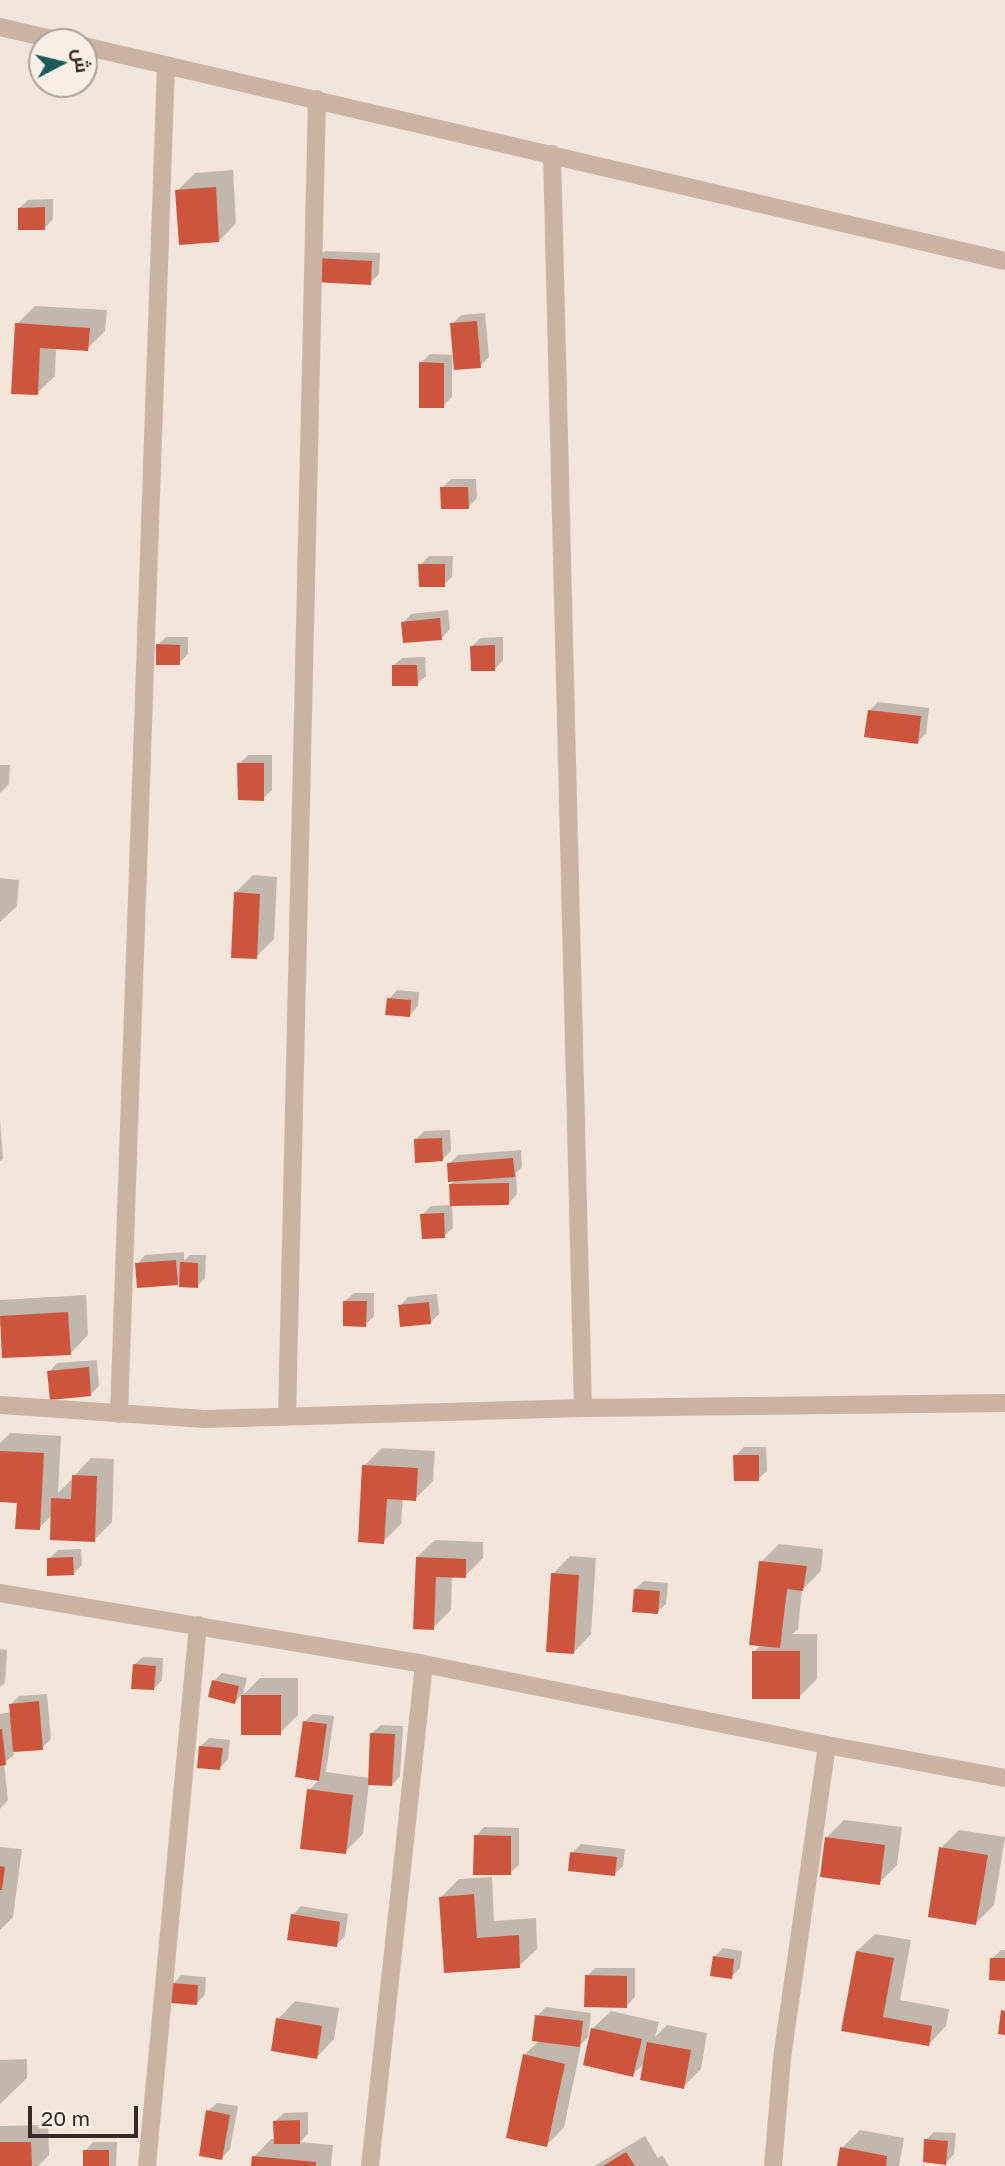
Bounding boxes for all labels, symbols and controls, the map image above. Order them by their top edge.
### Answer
north arrow [28,28,98,98]
text: ش [69,47,95,74]
scale bar [32,2092,142,2136]
text: 20 m [41,2105,90,2131]

